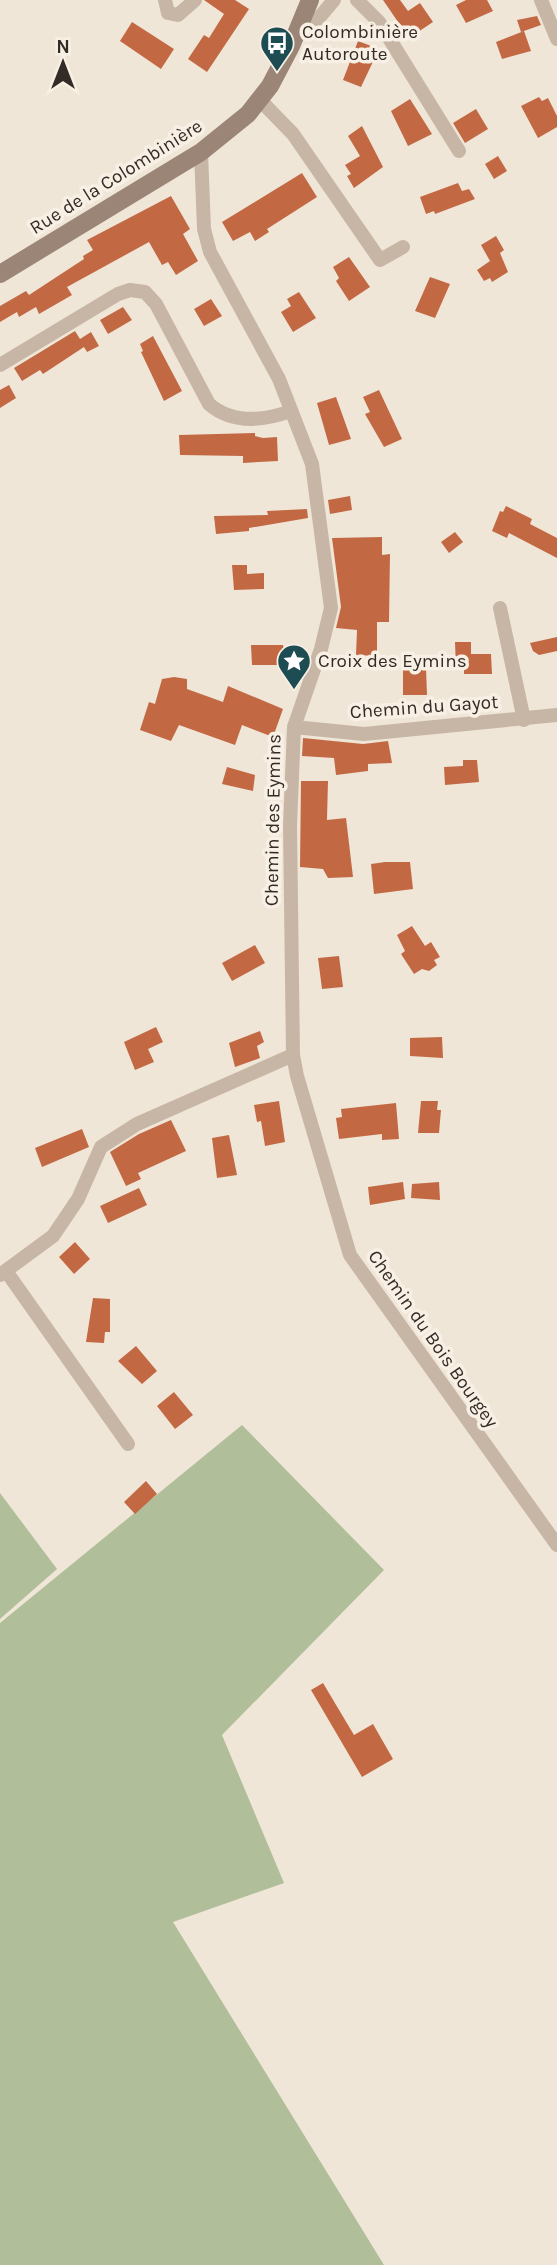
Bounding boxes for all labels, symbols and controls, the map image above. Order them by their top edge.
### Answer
place label: Colombinière Autoroute [302,21,418,65]
bus stop icon: Colombinière Autoroute [258,24,296,73]
north arrow [28,28,98,98]
text: N [56,36,70,58]
street label: Rue de la Colombinière [26,115,206,239]
place icon: Croix des Eymins [275,642,313,691]
place label: Croix des Eymins [318,650,467,672]
street label: Chemin du Gayot [349,691,499,723]
street label: Chemin des Eymins [260,734,286,906]
street label: Chemin du Bois Bourgey [363,1246,503,1432]

